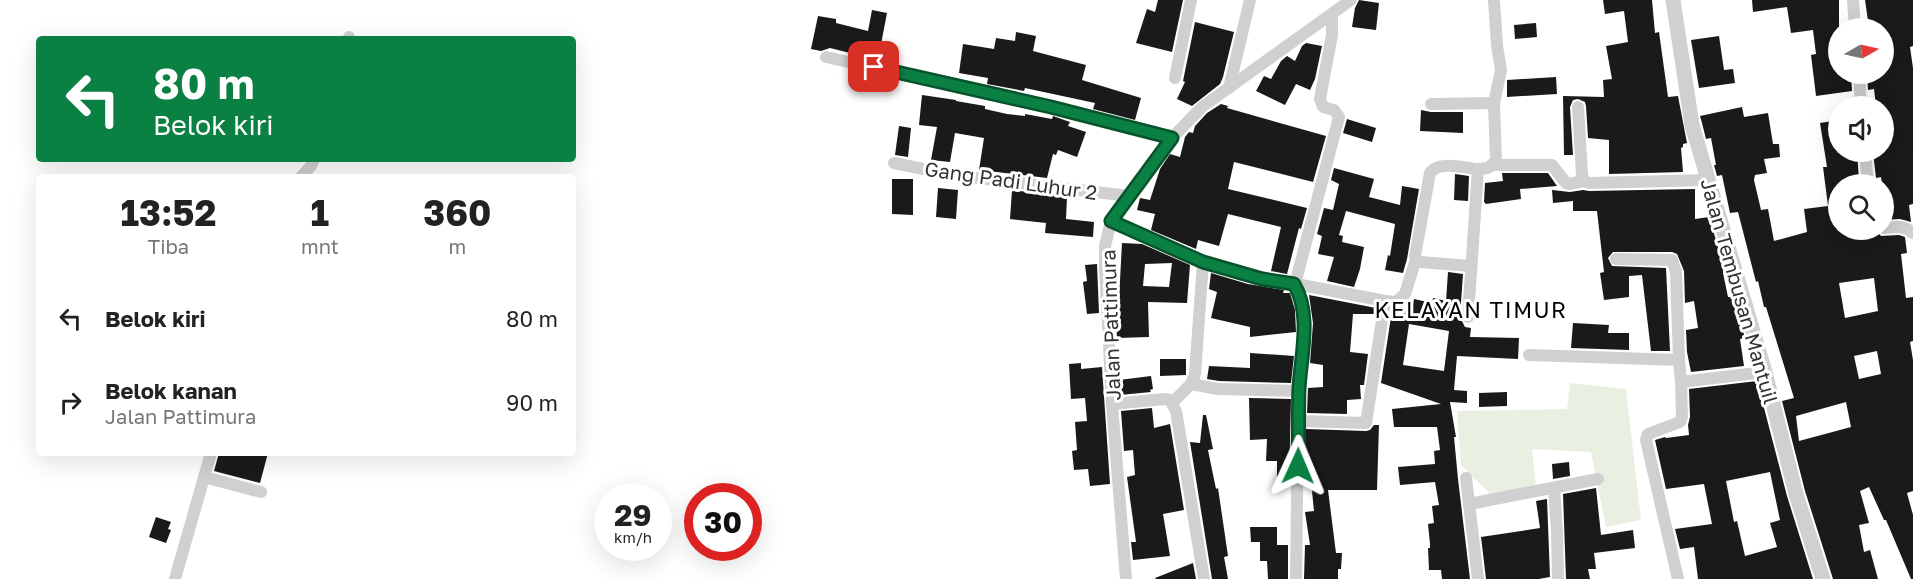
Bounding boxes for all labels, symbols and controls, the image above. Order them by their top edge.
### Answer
north arrow [1828,18,1894,84]
map controls [1828,18,1894,240]
pin [848,41,899,92]
icon: arrive [857,50,890,83]
text: 80 m [153,58,254,108]
icon: left [54,60,132,138]
button: sound [1828,96,1894,162]
text: Belok kiri [153,109,274,141]
street label: Gang Padi Luhur 2 [923,156,1099,204]
button: search [1828,174,1894,240]
street label: Jalan Tembusan Mantuil [1696,176,1784,406]
text: 13:52 [121,191,216,234]
text: 1 [311,191,329,234]
text: 360 [423,191,492,234]
text: Tiba [148,234,189,258]
text: mnt [301,234,339,258]
text: m [449,234,466,258]
street label: Jalan Pattimura [1095,249,1125,401]
district label: KELAYAN TIMUR [1374,296,1568,323]
icon: left [54,302,87,335]
text: Belok kiri [105,305,206,332]
text: 80 m [506,305,558,332]
text: Belok kanan [105,377,237,404]
icon: right [54,386,87,419]
text: 90 m [506,389,558,416]
text: Jalan Pattimura [105,404,256,428]
position arrow [1266,434,1330,498]
speed limit sign: 30 [684,483,762,561]
text: 29 [614,497,652,533]
text: km/h [614,528,652,546]

